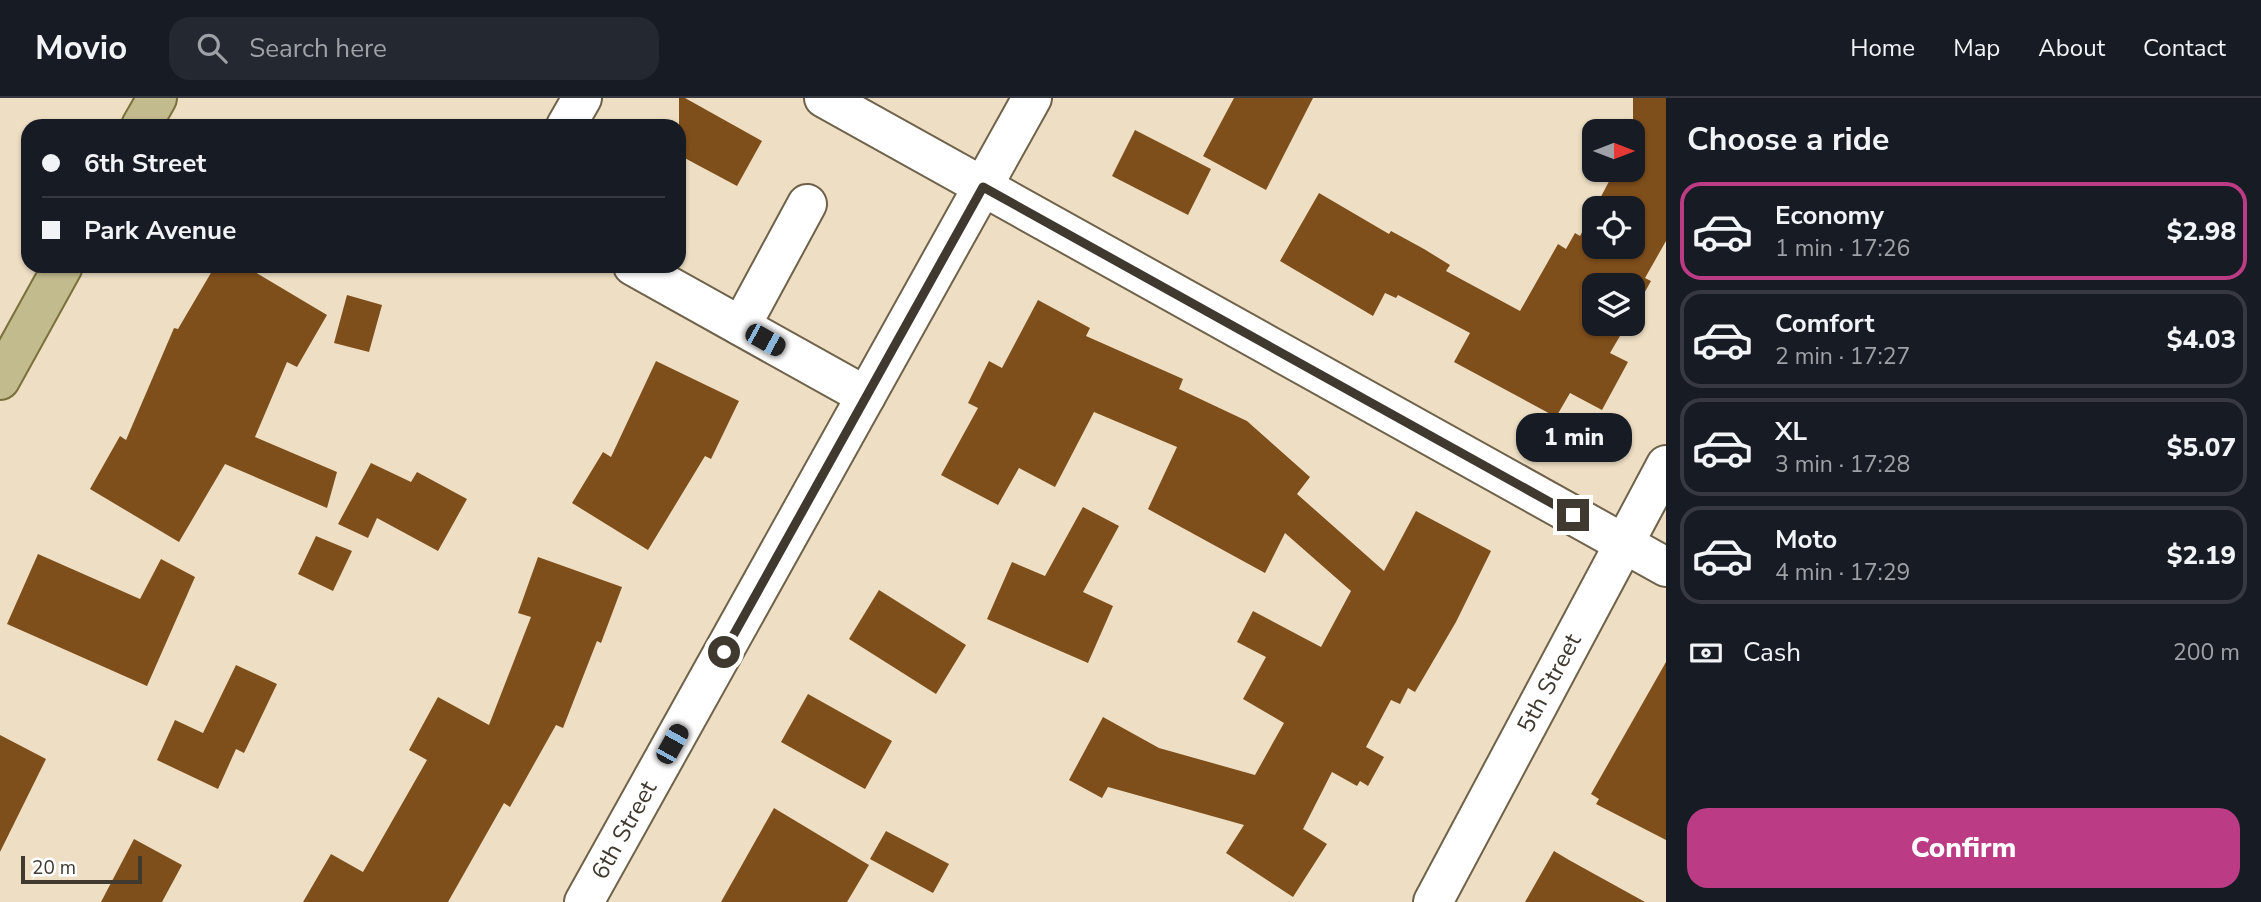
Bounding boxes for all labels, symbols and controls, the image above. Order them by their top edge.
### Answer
search box [169,17,659,80]
text: Movio [35,26,127,71]
icon: search [193,29,231,67]
text: Search here [249,31,387,66]
text: Home [1850,32,1915,64]
text: Map [1953,32,2000,64]
text: About [2038,32,2105,64]
text: Contact [2143,32,2226,64]
text: Choose a ride [1687,118,1889,161]
north arrow [1582,119,1645,182]
map controls [1582,119,1645,336]
text: 6th Street [84,146,206,181]
button: locate [1582,196,1645,259]
text: Economy [1775,198,1884,233]
icon: car [1691,200,1754,263]
text: Park Avenue [84,213,236,248]
text: $2.98 [2167,214,2236,249]
text: 1 min · 17:26 [1775,233,1910,264]
button: layers [1582,273,1645,336]
text: Comfort [1775,306,1875,341]
icon: car [1691,308,1754,371]
car [742,321,789,359]
text: $4.03 [2167,322,2236,357]
text: 2 min · 17:27 [1775,341,1910,372]
callout: 1 min [1515,414,1631,462]
text: XL [1775,414,1807,449]
icon: car [1691,416,1754,479]
text: 1 min [1544,422,1604,453]
text: $5.07 [2167,430,2236,465]
text: 3 min · 17:28 [1775,449,1910,480]
route end [1557,499,1589,531]
text: Moto [1775,522,1837,557]
icon: car [1691,524,1754,587]
text: $2.19 [2167,538,2236,573]
text: 4 min · 17:29 [1775,557,1910,588]
street label: 5th Street [1509,627,1589,738]
icon: cash [1687,634,1725,672]
text: Cash [1743,635,1801,670]
route start [708,636,740,668]
text: 200 m [2173,637,2240,668]
car [653,721,692,767]
street label: 6th Street [584,774,664,885]
button: Confirm [1687,808,2240,888]
scale bar [21,853,142,885]
text: 20 m [32,855,76,881]

